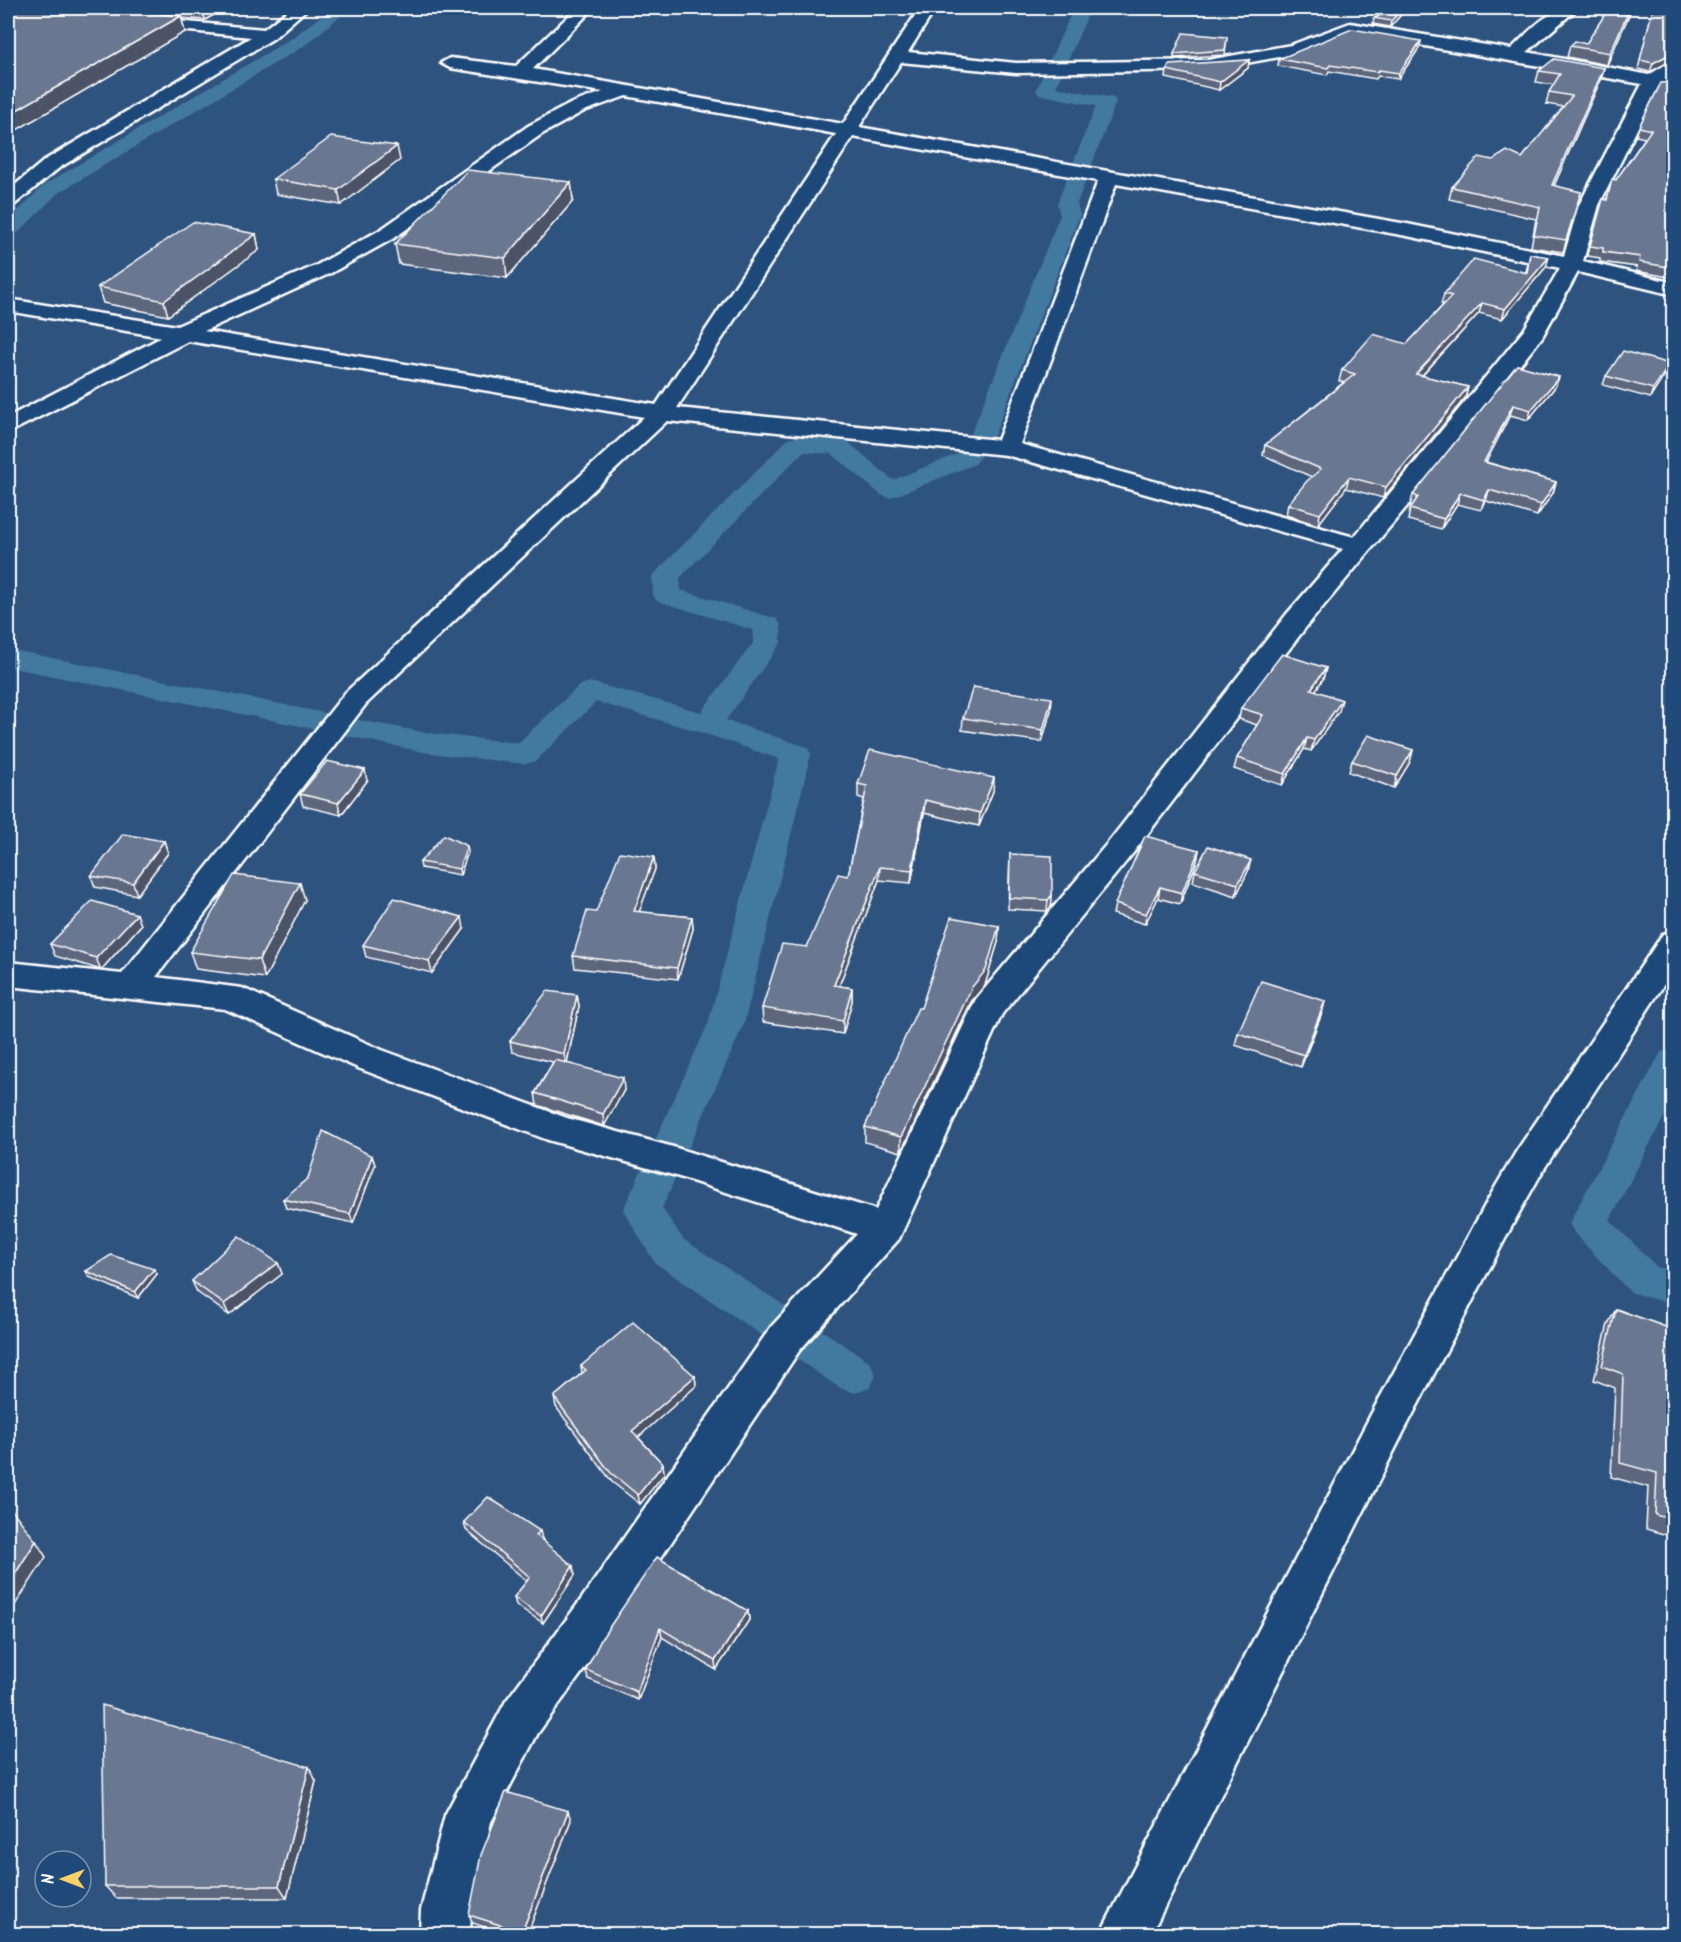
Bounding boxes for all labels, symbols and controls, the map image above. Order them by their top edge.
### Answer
north arrow [33,1849,93,1909]
text: N [37,1874,62,1884]

